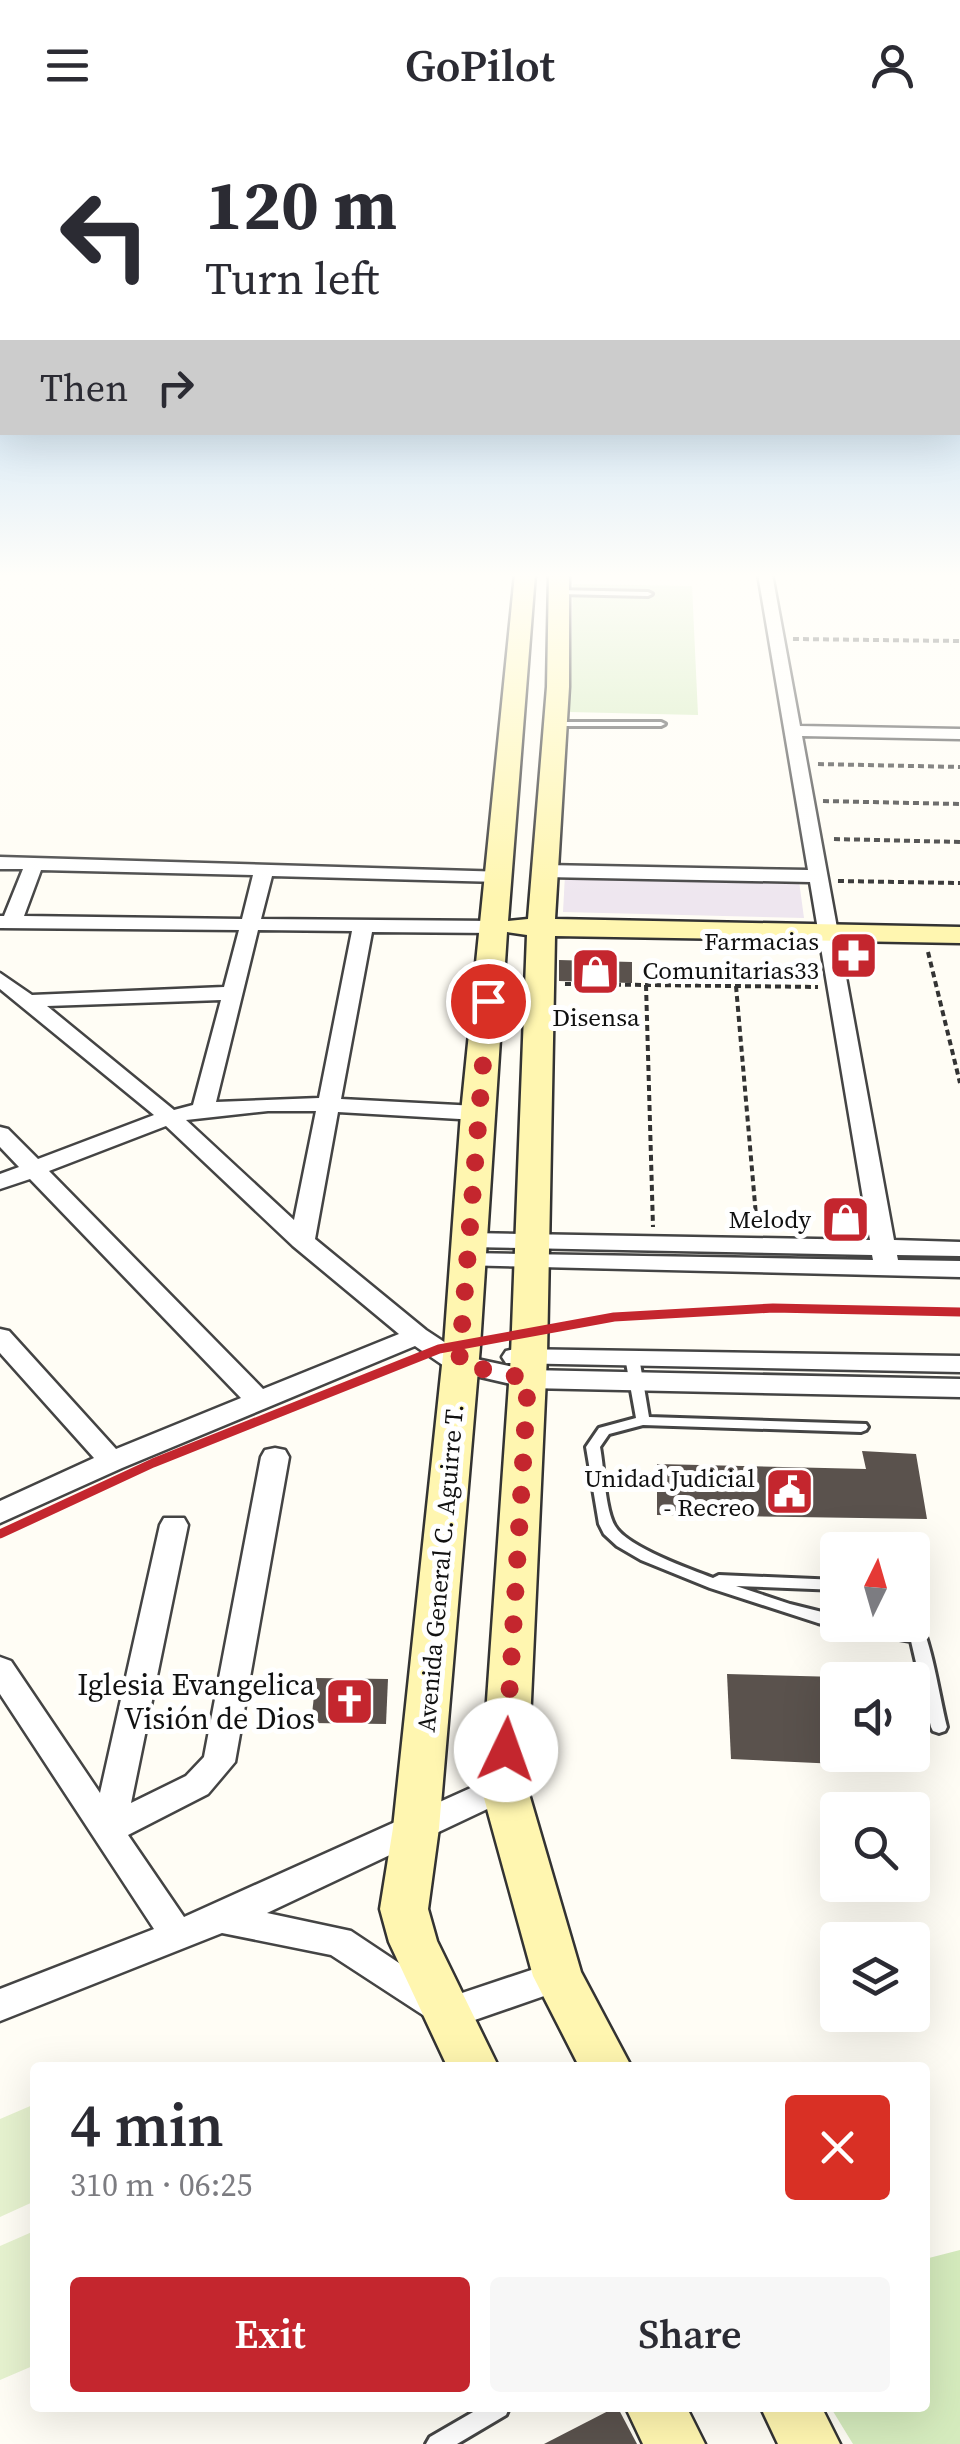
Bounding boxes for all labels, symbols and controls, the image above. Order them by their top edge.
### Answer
text: GoPilot [405,34,555,96]
icon: menu [40,38,95,93]
icon: person [865,38,920,93]
text: 120 m [205,156,397,252]
icon: left [40,170,170,300]
text: Turn left [205,247,379,309]
icon: right [148,360,203,415]
text: Then [40,362,128,414]
place label: Farmacias Comunitarias33 [643,924,819,987]
pharmacy icon: Farmacias Comunitarias33 [828,929,880,981]
shop icon: Disensa [570,945,622,997]
pin [446,959,531,1044]
icon: arrive [461,974,516,1029]
place label: Disensa [552,1000,640,1034]
shop icon: Melody [820,1193,872,1245]
place label: Melody [729,1202,811,1236]
street label: Avenida General C. Aguirre T. [409,1402,471,1734]
place label: Unidad Judicial - Recreo [584,1461,755,1524]
public building icon: Unidad Judicial - Recreo [764,1466,816,1518]
north arrow [820,1532,930,1642]
map controls [820,1532,930,2032]
button: sound [820,1662,930,1772]
place label: Iglesia Evangelica Visión de Dios [77,1664,316,1739]
church icon: Iglesia Evangelica Visión de Dios [324,1675,376,1727]
position arrow [454,1698,558,1802]
button: search [820,1792,930,1902]
button: layers [820,1922,930,2032]
text: 4 min [70,2084,224,2166]
button: close [785,2095,890,2200]
text: 310 m · 06:25 [70,2163,252,2207]
button: Exit [70,2277,470,2392]
button: Share [490,2277,890,2392]

